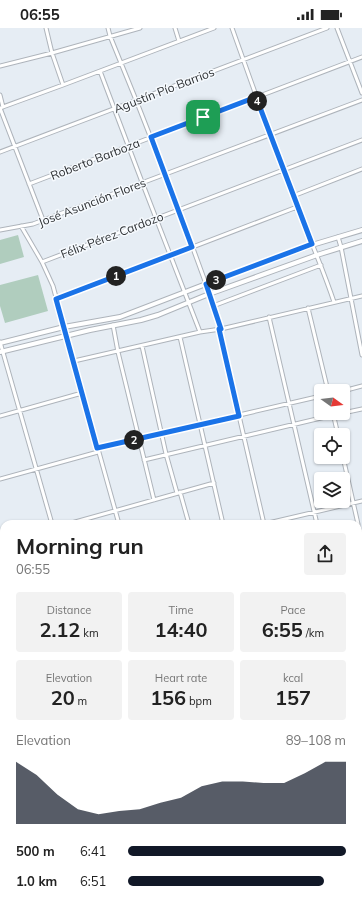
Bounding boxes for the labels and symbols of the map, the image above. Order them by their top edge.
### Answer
street label: Agustín Pío Barrios [112,64,216,116]
pin: 4 [247,91,267,111]
pin [186,100,220,134]
street label: Roberto Barboza [48,135,142,183]
street label: José Asunción Flores [36,175,148,229]
street label: Félix Pérez Cardozo [58,208,166,262]
pin: 1 [106,266,126,286]
pin: 3 [206,270,226,290]
north arrow [314,384,350,420]
pin: 2 [124,430,144,450]

